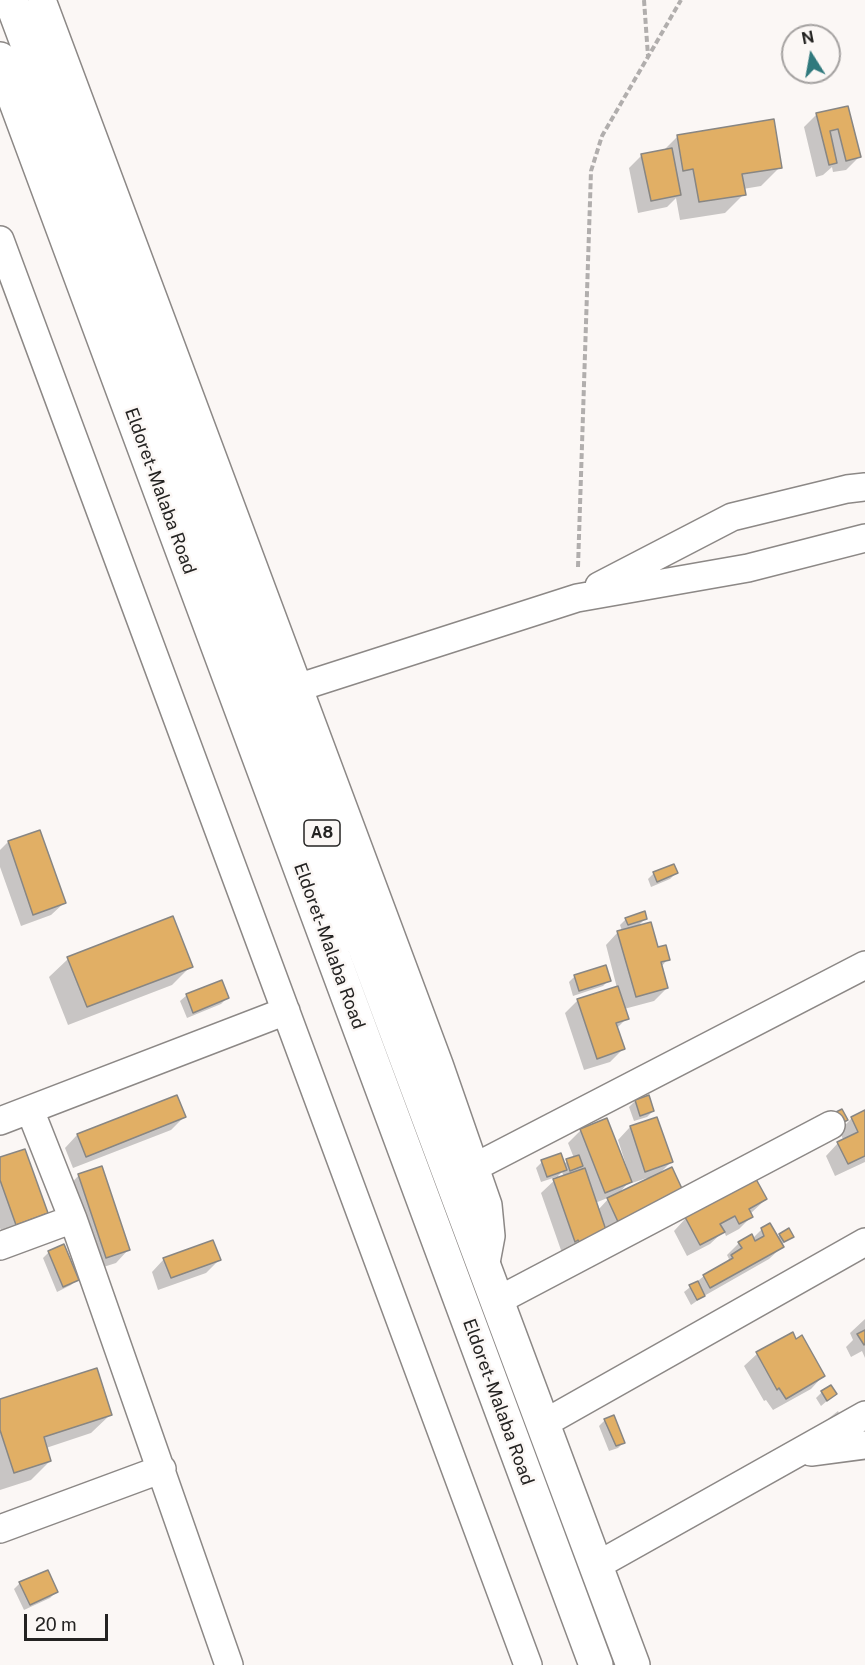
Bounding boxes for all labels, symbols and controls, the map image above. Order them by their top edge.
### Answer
north arrow [781,24,841,84]
text: N [800,27,816,48]
street label: Eldoret-Malaba Road [120,405,200,577]
road number: A8 [304,820,340,846]
street label: Eldoret-Malaba Road [289,860,369,1032]
street label: Eldoret-Malaba Road [458,1316,538,1488]
scale bar [27,1602,111,1640]
text: 20 m [35,1614,77,1635]

